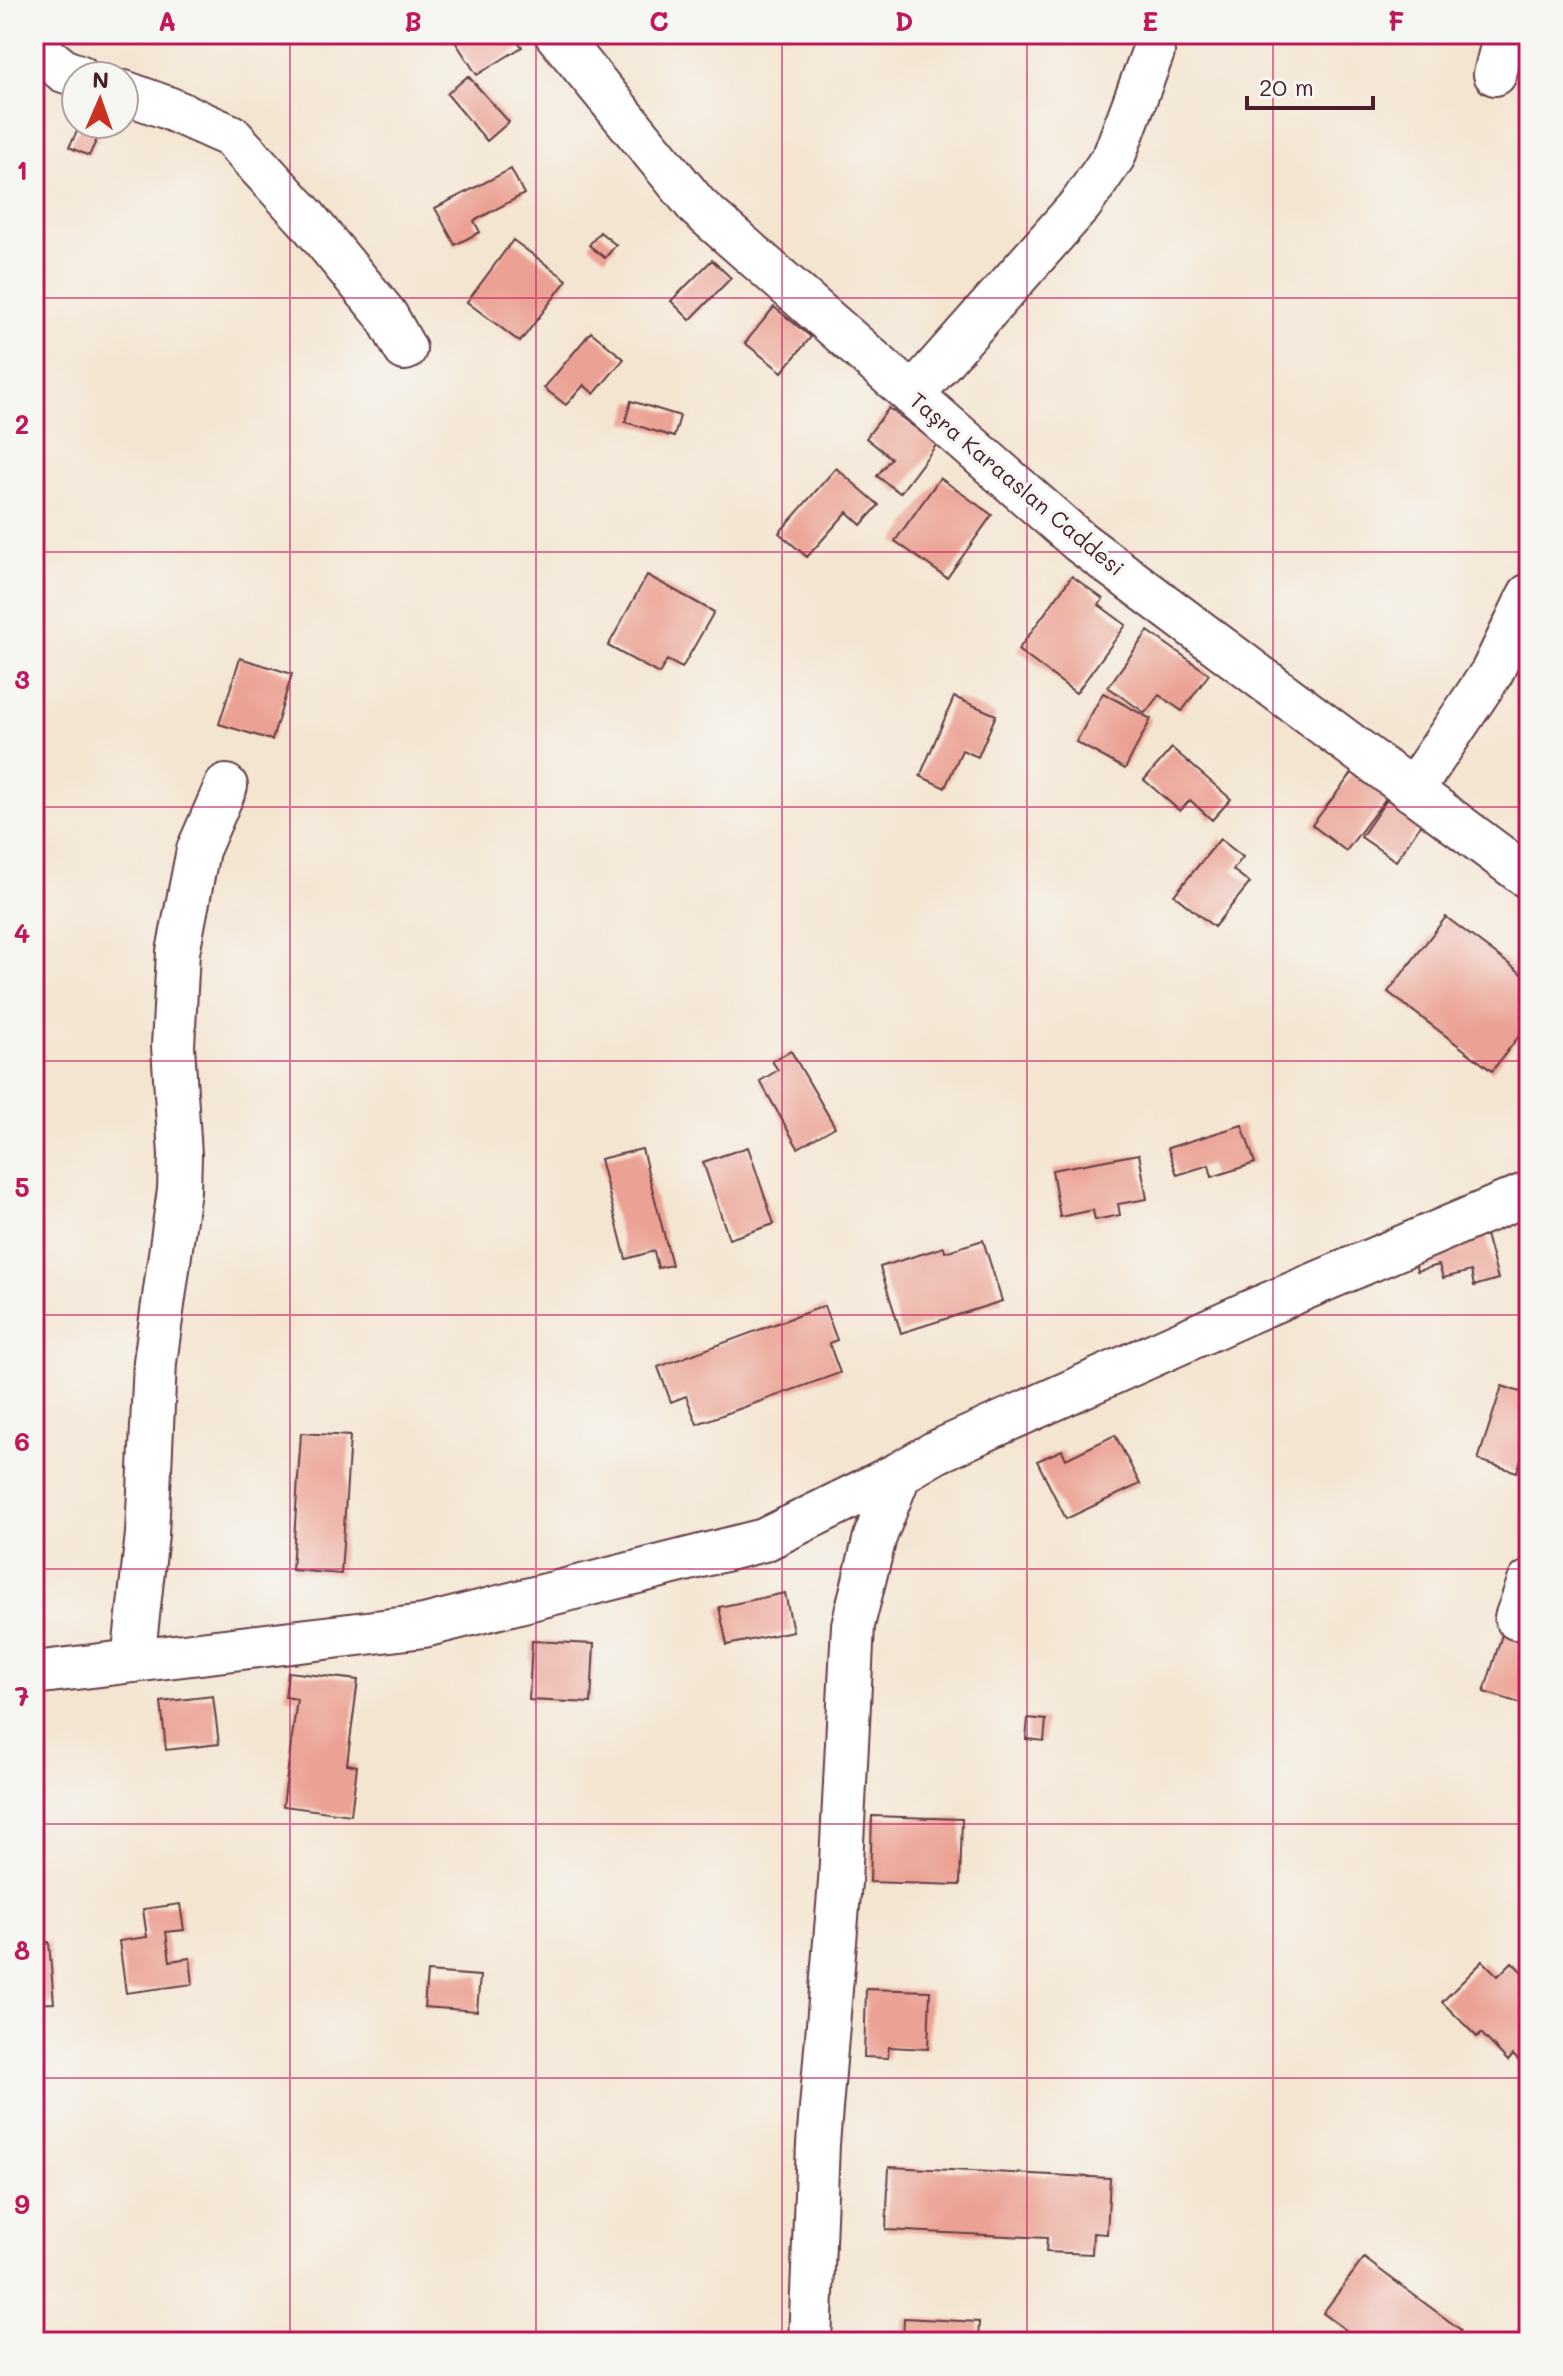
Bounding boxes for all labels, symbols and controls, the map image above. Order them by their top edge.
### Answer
text: A [158,4,176,38]
text: B [404,4,422,38]
text: C [649,4,669,38]
text: D [895,4,913,38]
text: E [1142,4,1158,38]
text: F [1388,4,1404,38]
north arrow [60,60,140,140]
scale bar [1247,60,1373,110]
text: N [92,65,110,94]
text: 20 m [1259,71,1314,102]
text: 1 [16,153,28,187]
street label: Taşra Karaaslan Caddesi [904,385,1131,582]
text: 2 [15,407,29,441]
text: 3 [14,662,30,696]
text: 4 [14,916,30,950]
text: 5 [14,1170,30,1204]
text: 6 [14,1424,30,1458]
text: 7 [15,1679,29,1713]
text: 8 [14,1933,30,1967]
text: 9 [14,2187,30,2221]

